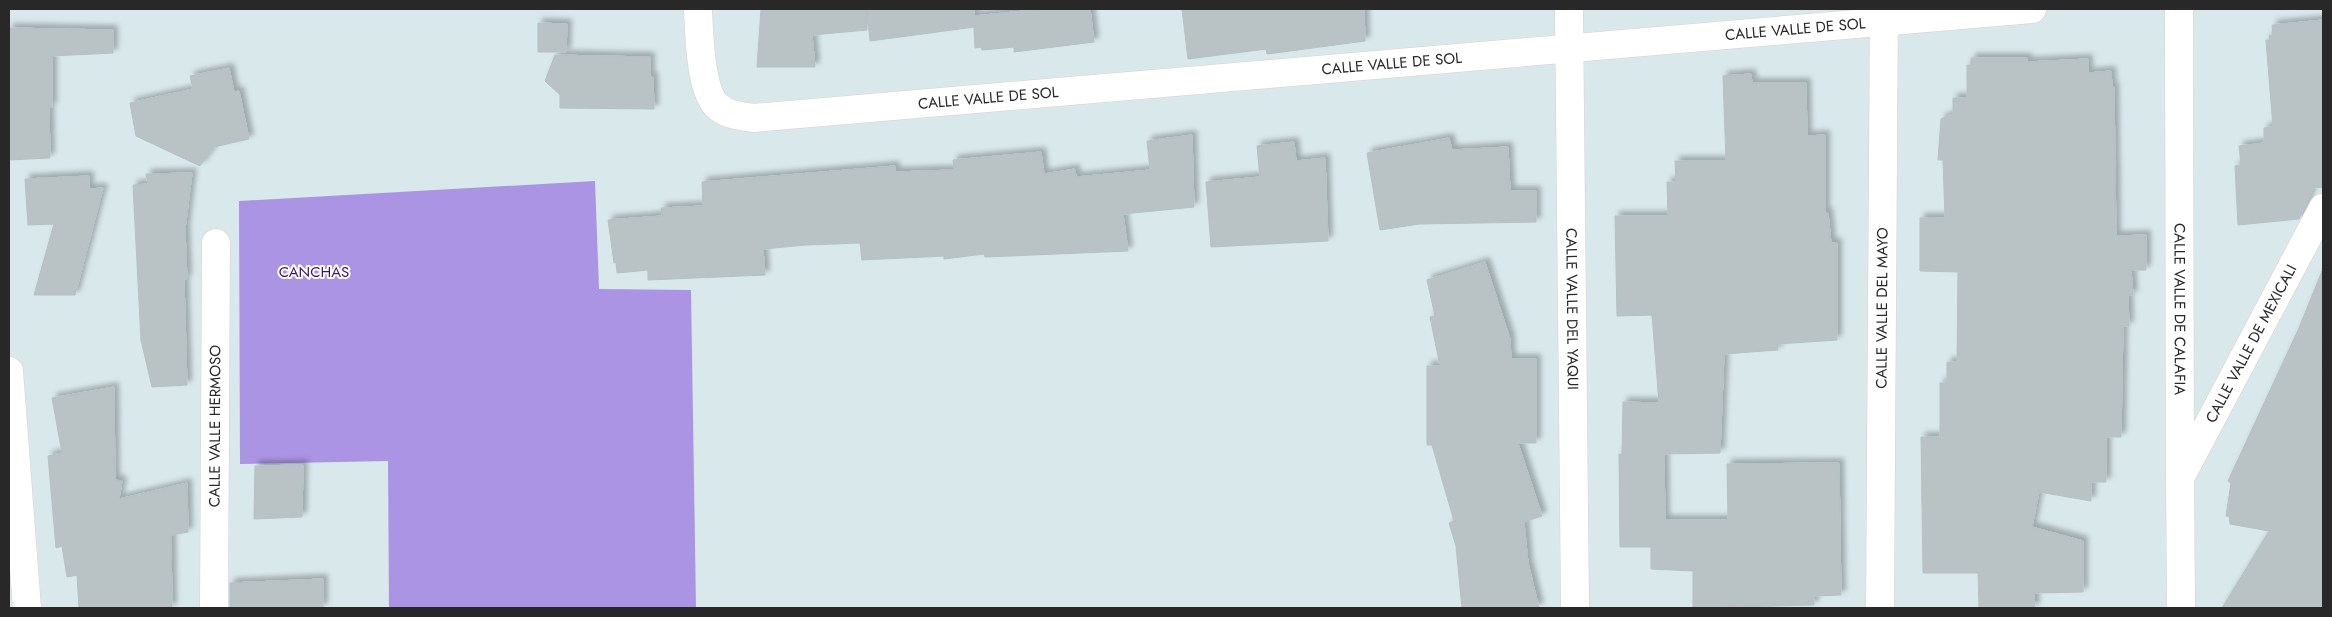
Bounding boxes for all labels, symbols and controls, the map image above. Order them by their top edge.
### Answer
street label: CALLE VALLE DE SOL [1724,12,1867,46]
street label: CALLE VALLE DE SOL [1321,47,1463,81]
street label: CALLE VALLE DE SOL [917,81,1059,115]
street label: CALLE VALLE DE CALAFIA [2168,223,2191,395]
street label: CALLE VALLE DEL MAYO [1870,227,1894,389]
street label: CALLE VALLE DEL YAQUI [1560,228,1584,390]
street label: CALLE VALLE DE MEXICALI [2200,260,2302,427]
park label: CANCHAS [279,261,349,283]
street label: CALLE VALLE HERMOSO [204,345,226,507]

